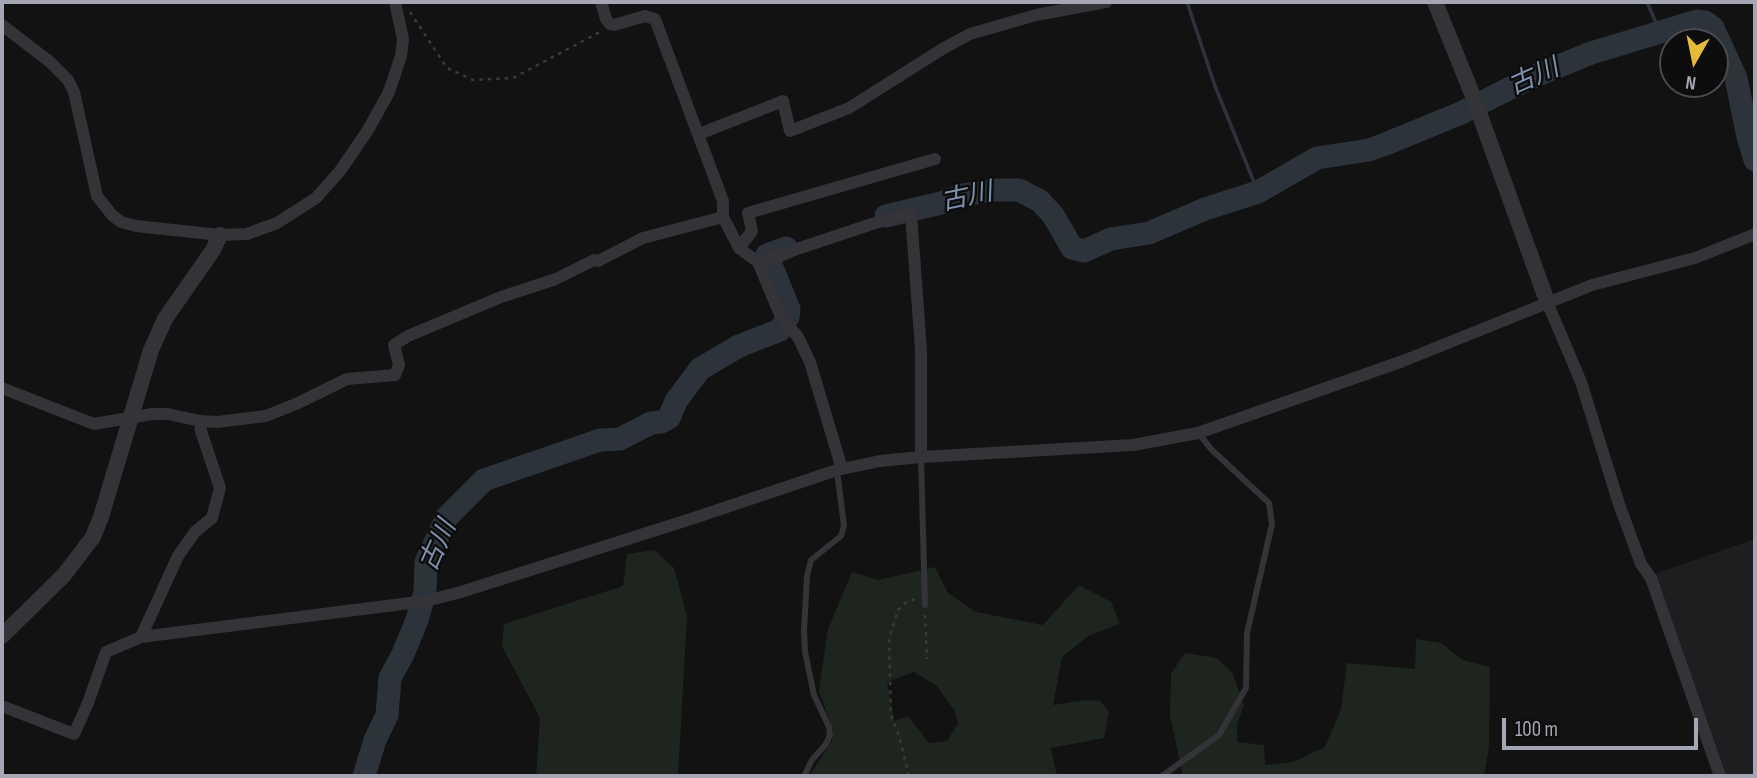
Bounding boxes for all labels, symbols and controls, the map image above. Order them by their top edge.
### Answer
north arrow [1659,28,1729,98]
water label: 古川 [1504,53,1564,103]
text: N [1684,70,1698,94]
water label: 古川 [938,177,996,219]
water label: 古川 [414,516,464,576]
scale bar [1505,704,1701,748]
text: 100 m [1515,717,1558,742]

